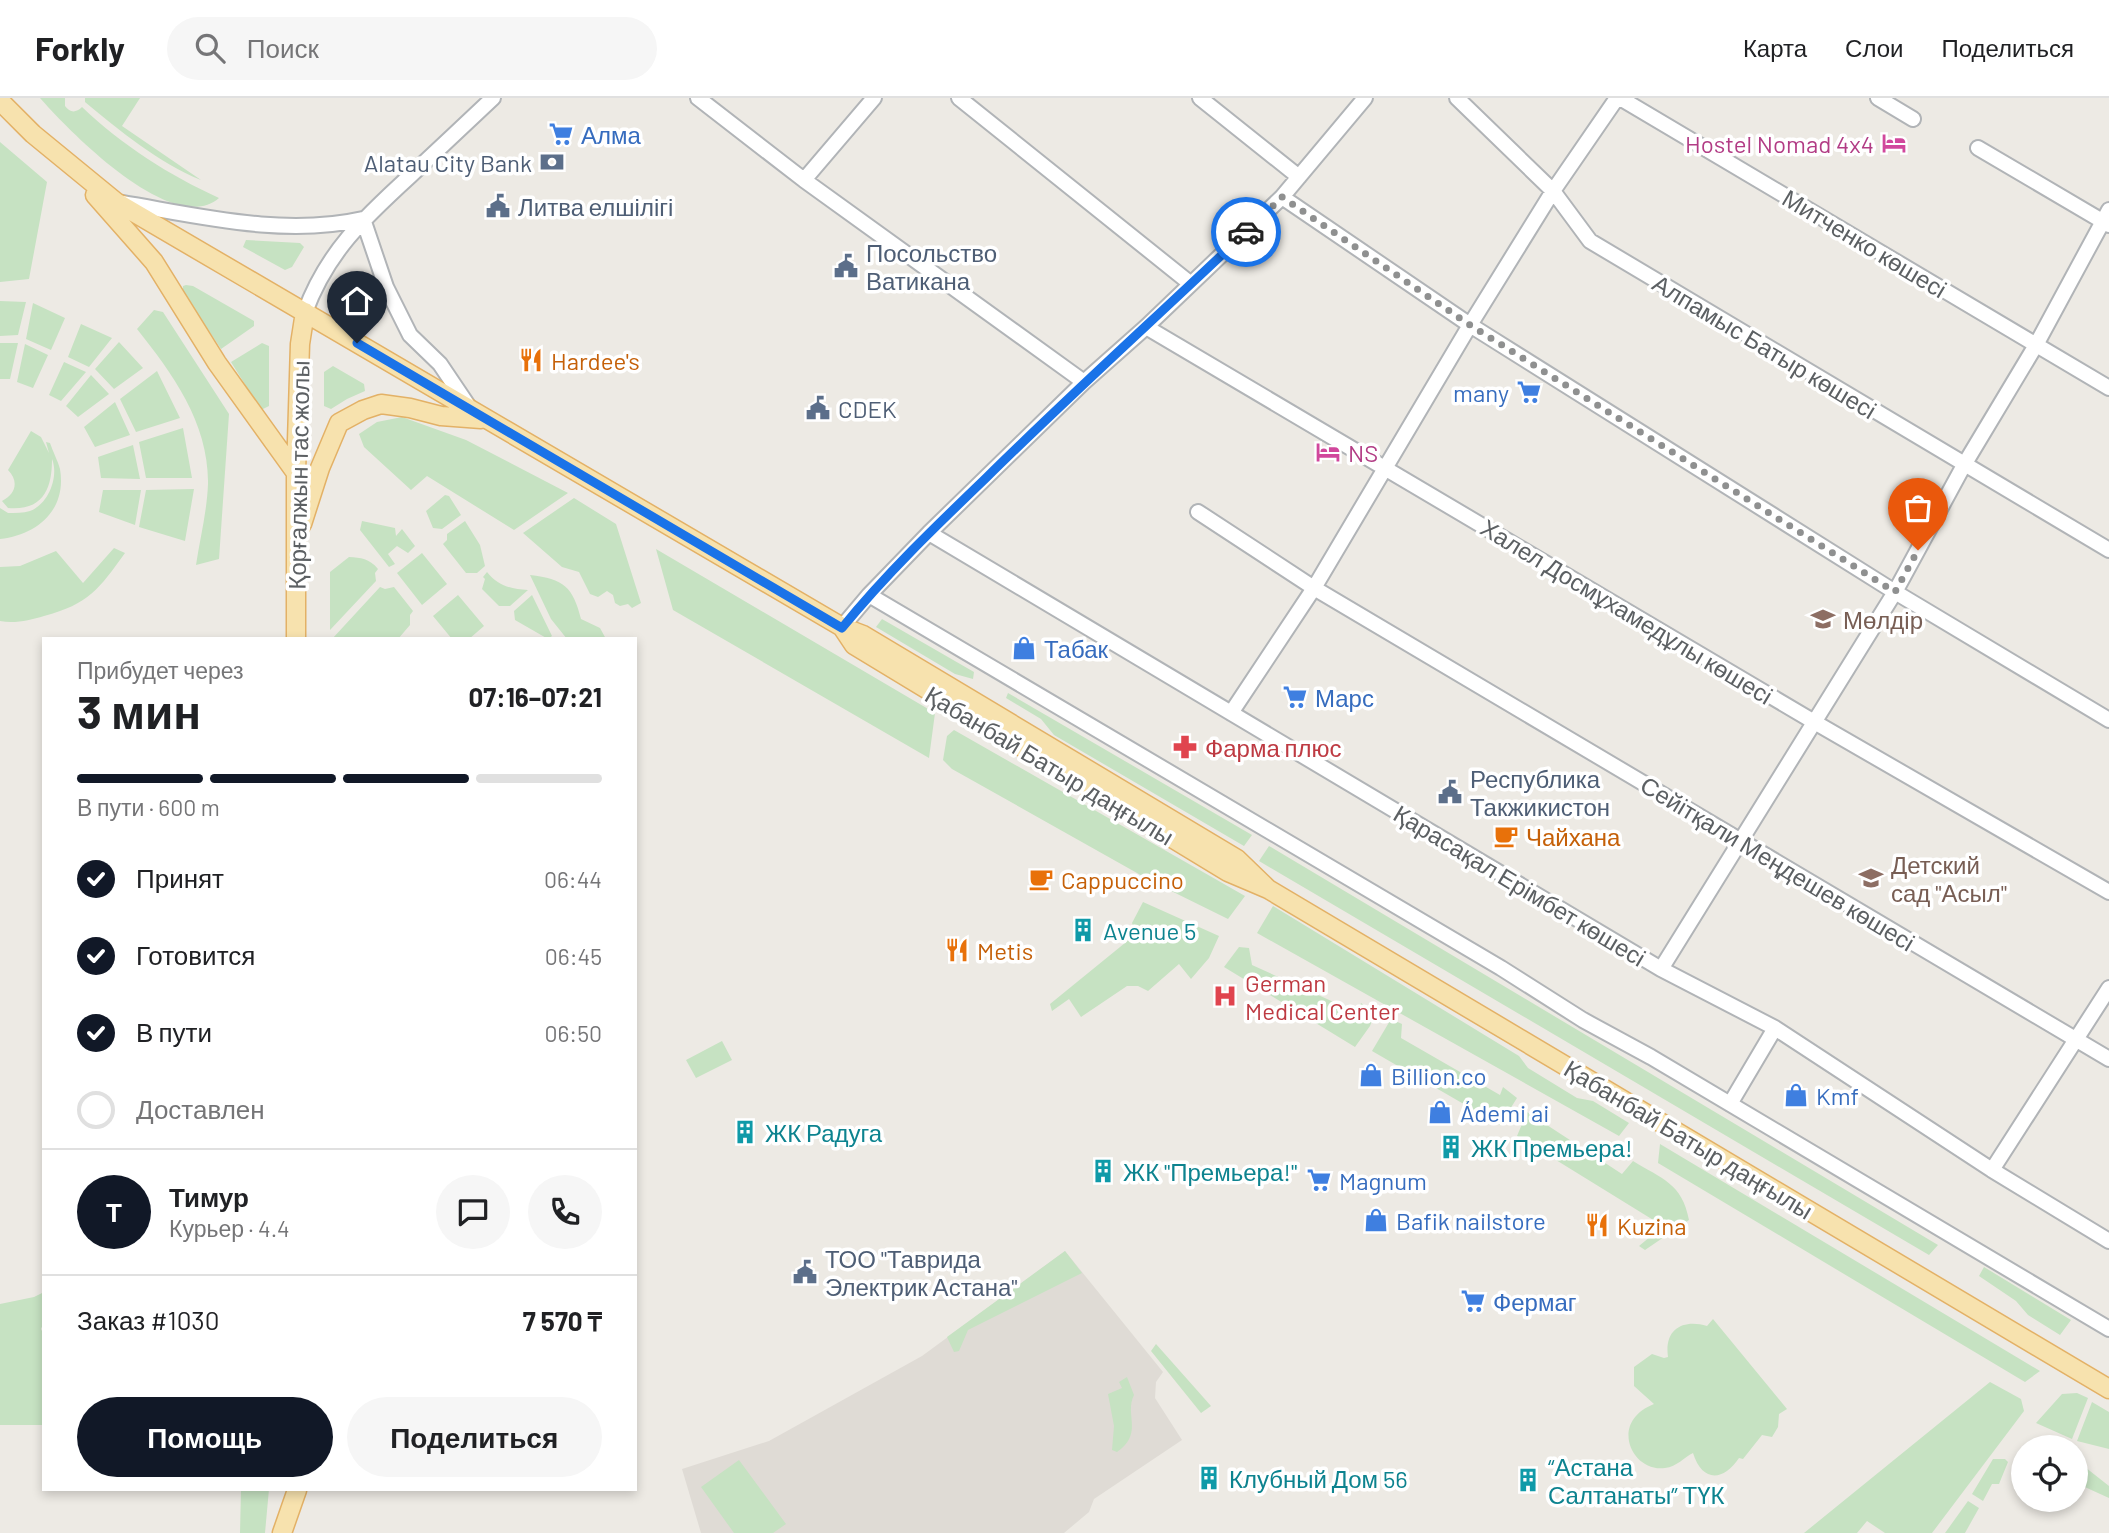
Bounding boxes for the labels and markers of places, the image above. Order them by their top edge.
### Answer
supermarket icon: Алма [547,120,575,148]
place label: Алма [581,120,642,149]
place label: Hostel Nomad 4x4 [1685,129,1874,158]
hotel icon: Hostel Nomad 4x4 [1880,129,1908,157]
place label: Alatau City Bank [364,148,532,177]
bank icon: Alatau City Bank [538,148,566,176]
public building icon: Литва елшілігі [484,192,512,220]
place label: Литва елшілігі [518,192,673,221]
place label: Посольство Ватикана [866,238,997,295]
public building icon: Посольство Ватикана [832,252,860,280]
pin [327,271,387,343]
restaurant icon: Hardee's [517,346,545,374]
place label: Hardee's [551,346,640,375]
place label: many [1453,378,1509,407]
supermarket icon: many [1515,378,1543,406]
public building icon: CDEK [804,394,832,422]
place label: CDEK [838,394,897,423]
hotel icon: NS [1314,438,1342,466]
place label: NS [1348,438,1378,467]
pin [1888,478,1948,550]
school or university icon: Мөлдір [1809,605,1837,633]
place label: Мөлдір [1843,605,1923,634]
shop icon: Табак [1010,634,1038,662]
place label: Табак [1044,634,1108,663]
supermarket icon: Марс [1281,683,1309,711]
place label: Марс [1315,683,1374,712]
pharmacy icon: Фарма плюс [1171,733,1199,761]
place label: Фарма плюс [1205,733,1342,762]
place label: Республика Такжикистон [1470,764,1610,821]
public building icon: Республика Такжикистон [1436,778,1464,806]
cafe icon: Чайхана [1492,822,1520,850]
place label: Чайхана [1526,822,1621,851]
place label: Детский сад "Асыл" [1891,850,2007,907]
school or university icon: Детский сад "Асыл" [1857,864,1885,892]
cafe icon: Cappuccino [1027,865,1055,893]
place label: Cappuccino [1061,865,1184,894]
building icon: Avenue 5 [1069,916,1097,944]
place label: Avenue 5 [1103,916,1196,945]
restaurant icon: Metis [943,936,971,964]
place label: Metis [977,936,1033,965]
place label: German Medical Center [1245,968,1400,1025]
hospital icon: German Medical Center [1211,982,1239,1010]
shop icon: Billion.co [1357,1061,1385,1089]
place label: Billion.co [1391,1061,1487,1090]
shop icon: Kmf [1782,1081,1810,1109]
place label: Kmf [1816,1081,1859,1110]
shop icon: Ádemi ai [1426,1098,1454,1126]
place label: Ádemi ai [1460,1098,1549,1127]
building icon: ЖК Радуга [731,1118,759,1146]
place label: ЖК Радуга [765,1118,883,1147]
building icon: ЖК Премьера! [1437,1133,1465,1161]
place label: ЖК Премьера! [1471,1133,1633,1162]
building icon: ЖК "Премьера!" [1089,1157,1117,1185]
place label: ЖК "Премьера!" [1123,1157,1297,1186]
supermarket icon: Magnum [1305,1166,1333,1194]
place label: Magnum [1339,1166,1427,1195]
shop icon: Bafik nailstore [1362,1206,1390,1234]
place label: Bafik nailstore [1396,1206,1546,1235]
restaurant icon: Kuzina [1583,1211,1611,1239]
place label: Kuzina [1617,1211,1687,1240]
place label: ТОО "Таврида Электрик Астана" [825,1244,1018,1301]
public building icon: ТОО "Таврида Электрик Астана" [791,1258,819,1286]
supermarket icon: Фермаг [1459,1287,1487,1315]
place label: Фермаг [1493,1287,1577,1316]
place label: “Астана Салтанаты” ТҮК [1548,1452,1725,1509]
building icon: Клубный Дом 56 [1195,1464,1223,1492]
place label: Клубный Дом 56 [1229,1464,1408,1493]
building icon: “Астана Салтанаты” ТҮК [1514,1466,1542,1494]

